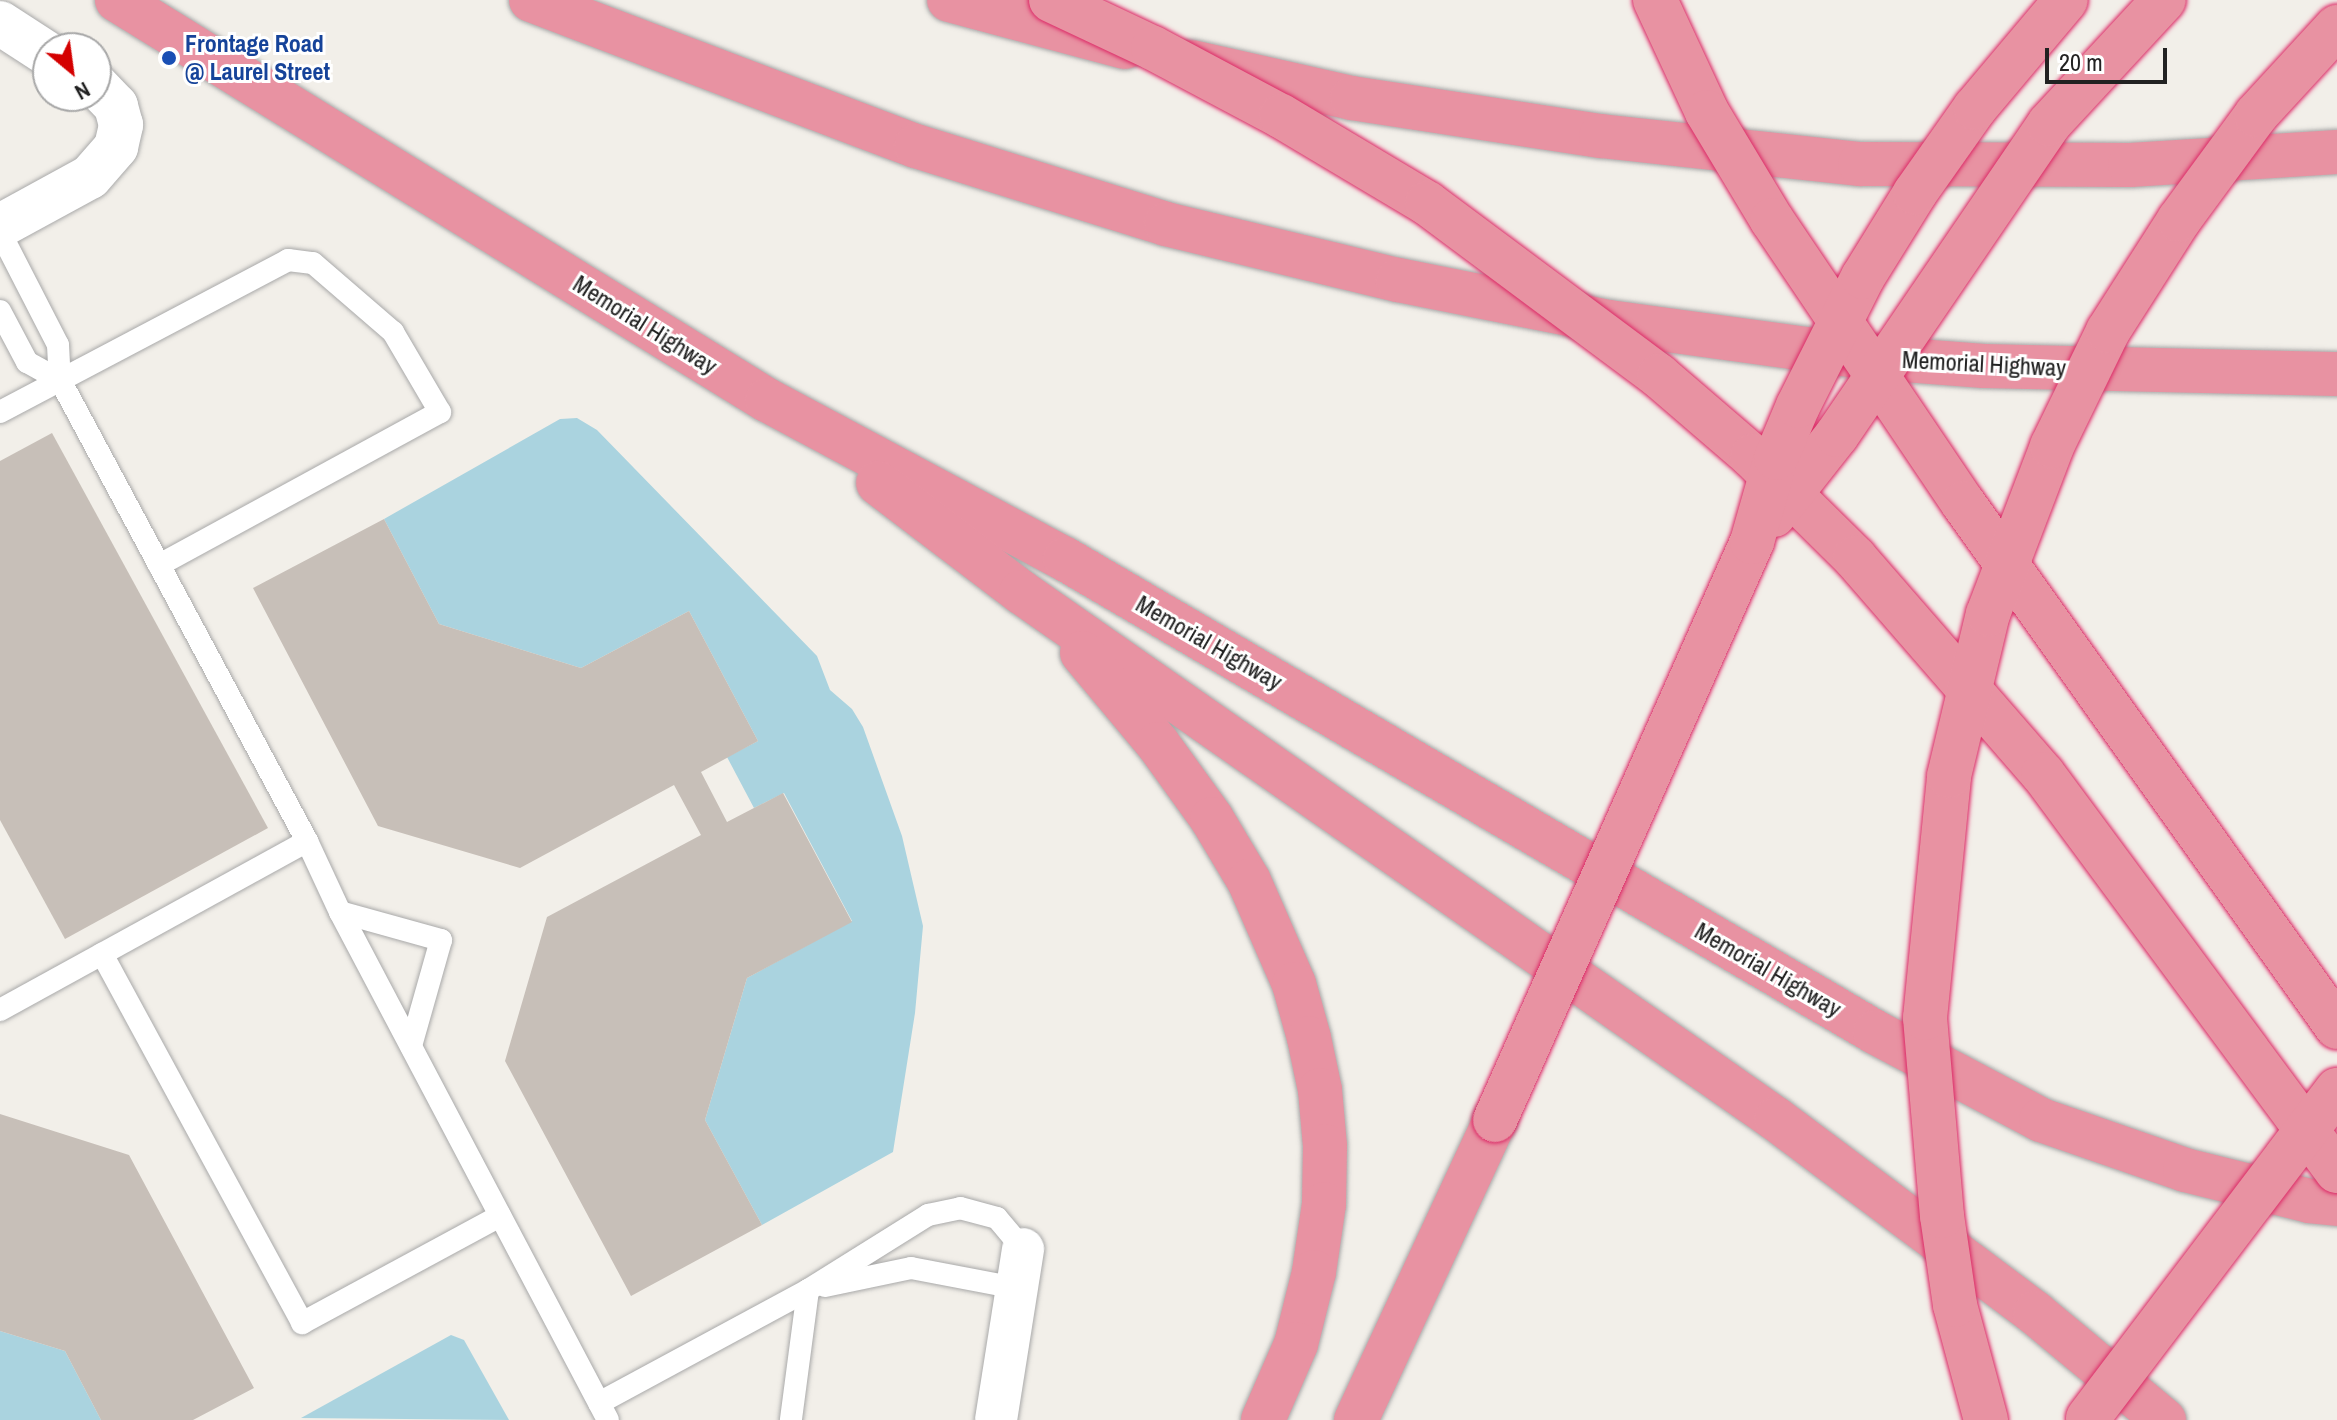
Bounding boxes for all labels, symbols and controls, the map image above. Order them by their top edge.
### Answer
place label: Frontage Road @ Laurel Street [185,30,330,86]
north arrow [32,32,112,112]
scale bar [2049,32,2171,82]
text: 20 m [2059,46,2103,78]
marker: Frontage Road @ Laurel Street [160,49,178,67]
text: N [70,75,96,108]
street label: Memorial Highway [568,269,722,381]
street label: Memorial Highway [1901,345,2067,383]
street label: Memorial Highway [1131,590,1287,696]
street label: Memorial Highway [1690,917,1846,1023]

